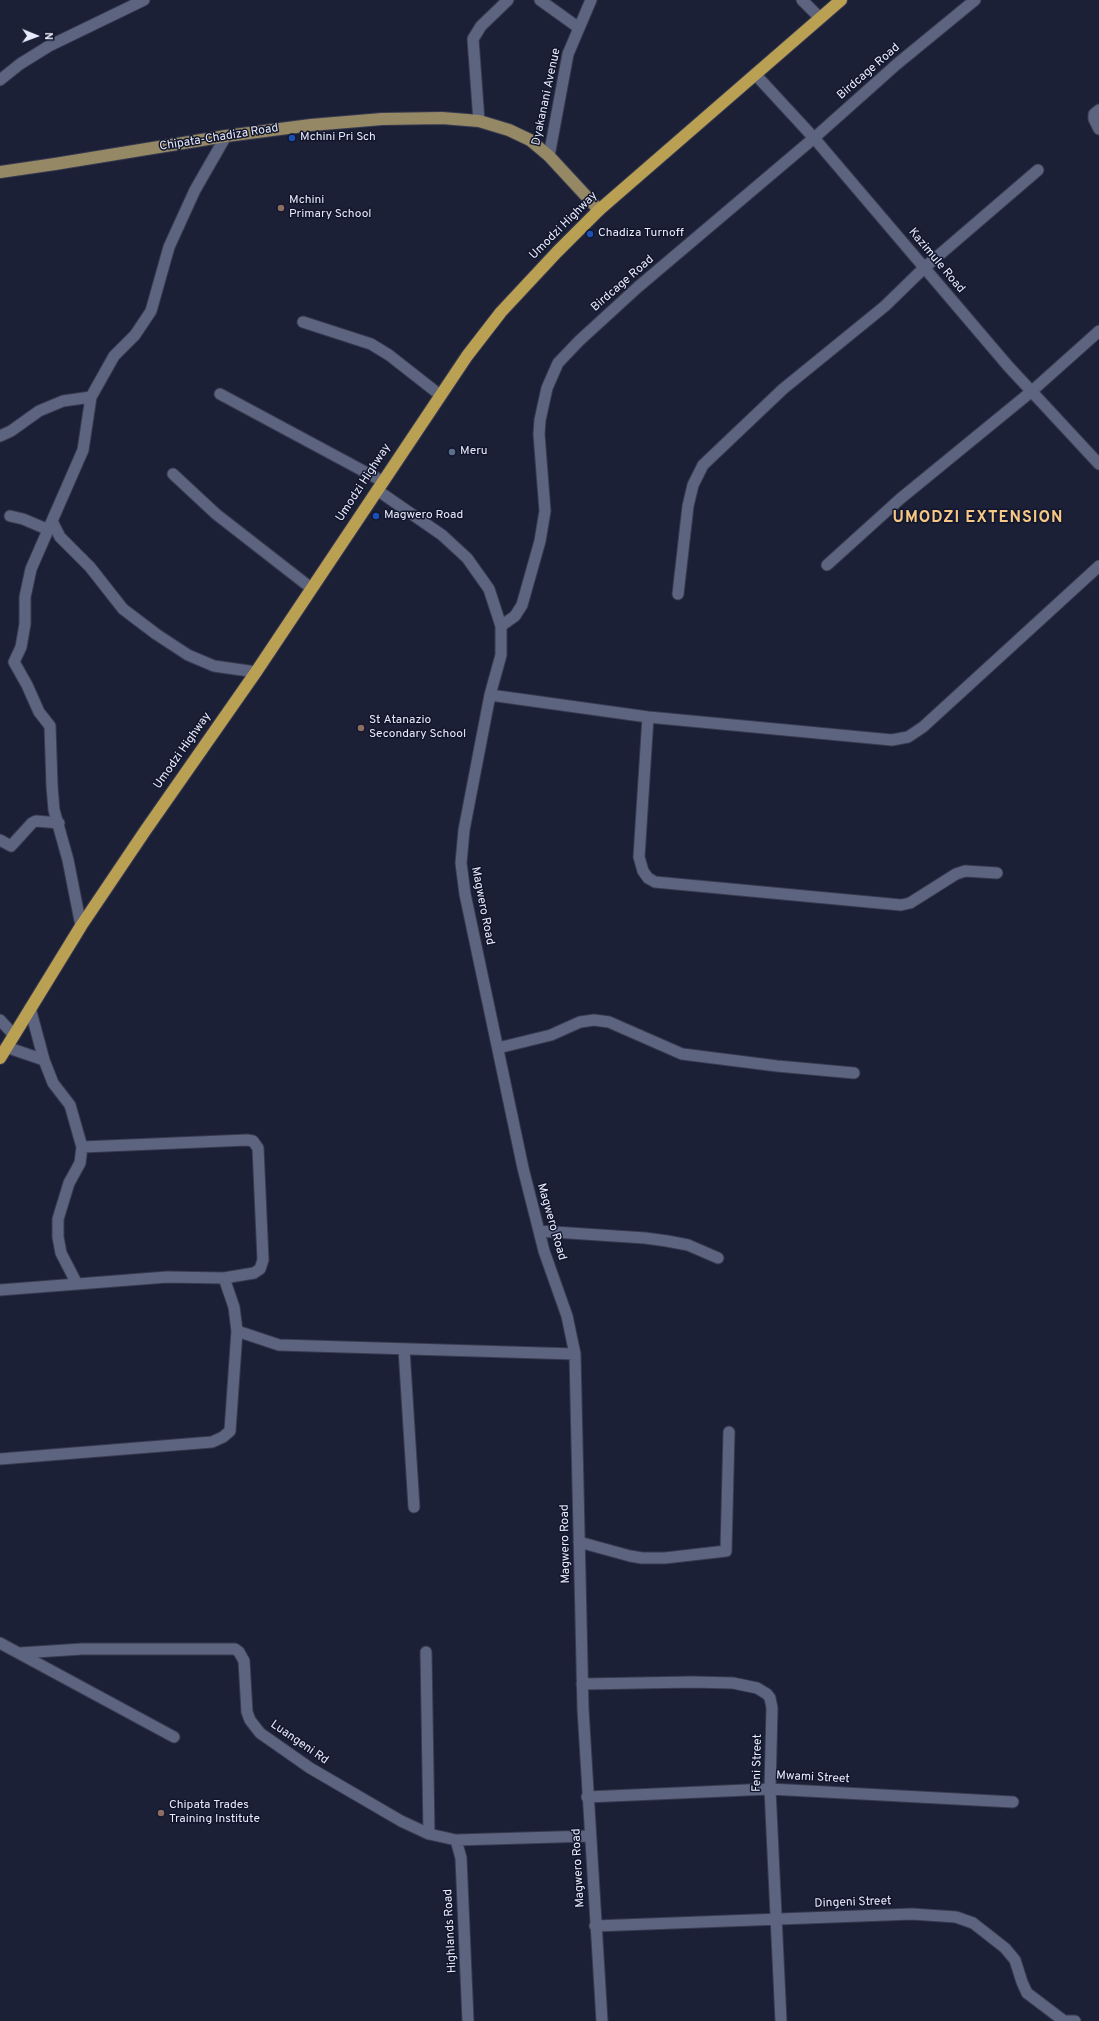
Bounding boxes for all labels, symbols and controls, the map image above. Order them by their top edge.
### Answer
north arrow [16,16,56,56]
text: N [41,32,55,40]
street label: Birdcage Road [835,41,903,103]
street label: Dyakanani Avenue [530,47,564,147]
street label: Chipata-Chadiza Road [159,122,279,154]
place label: Mchini Pri Sch [300,131,376,145]
marker: Mchini Pri Sch [287,133,297,143]
street label: Umodzi Highway [527,189,601,263]
place label: Mchini Primary School [289,194,371,222]
marker: Mchini Primary School [276,203,286,213]
street label: Kazimule Road [905,226,967,296]
place label: Chadiza Turnoff [598,227,684,241]
marker: Chadiza Turnoff [585,229,595,239]
street label: Birdcage Road [589,253,657,315]
street label: Umodzi Highway [333,441,395,525]
place label: Meru [460,445,488,459]
marker: Meru [447,447,457,457]
place label: Magwero Road [384,509,463,523]
district label: UMODZI EXTENSION [893,509,1063,529]
marker: Magwero Road [371,511,381,521]
street label: Umodzi Highway [151,710,215,792]
place label: St Atanazio Secondary School [369,714,466,742]
marker: St Atanazio Secondary School [356,723,366,733]
street label: Magwero Road [467,866,497,946]
street label: Magwero Road [533,1182,569,1262]
street label: Magwero Road [558,1504,574,1584]
street label: Luangeni Rd [267,1718,331,1768]
street label: Feni Street [750,1734,766,1792]
street label: Mwami Street [776,1769,850,1787]
place label: Chipata Trades Training Institute [169,1799,260,1827]
marker: Chipata Trades Training Institute [156,1808,166,1818]
street label: Magwero Road [570,1828,588,1908]
street label: Highlands Road [442,1888,460,1974]
street label: Dingeni Street [814,1894,892,1912]

